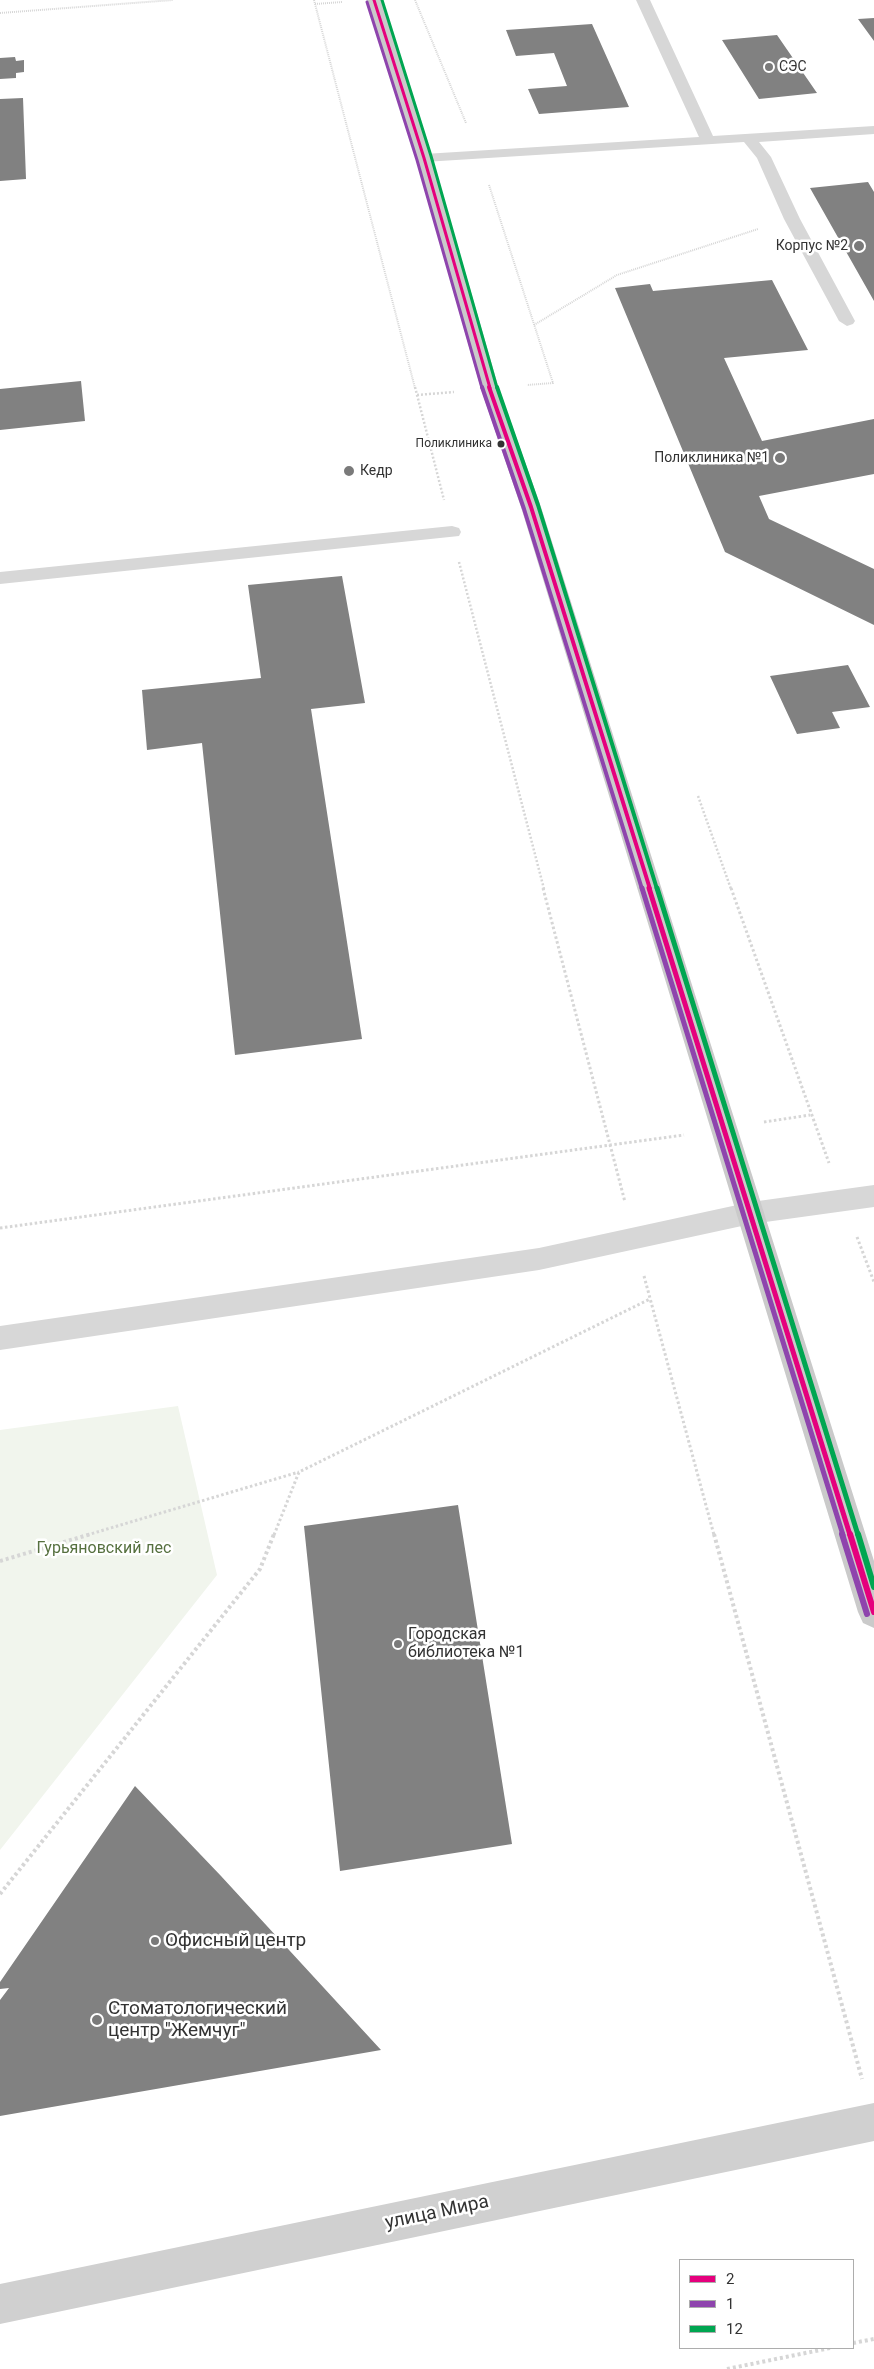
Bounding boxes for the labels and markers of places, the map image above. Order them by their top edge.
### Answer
place label: СЭС [779,59,807,75]
marker: СЭС [763,61,775,73]
place label: Корпус №2 [776,238,848,254]
marker: Корпус №2 [852,239,866,253]
place label: Поликлиника [416,437,492,451]
marker: Поликлиника [496,439,506,449]
place label: Поликлиника №1 [654,450,769,466]
marker: Поликлиника №1 [773,451,787,465]
place label: Кедр [360,463,393,479]
marker: Кедр [342,464,356,478]
place label: Городская библиотека №1 [408,1625,525,1663]
marker: Городская библиотека №1 [392,1638,404,1650]
place label: Офисный центр [165,1930,306,1952]
marker: Офисный центр [149,1935,161,1947]
place label: Стоматологический центр "Жемчуг" [108,1998,287,2042]
marker: Стоматологический центр "Жемчуг" [90,2013,104,2027]

